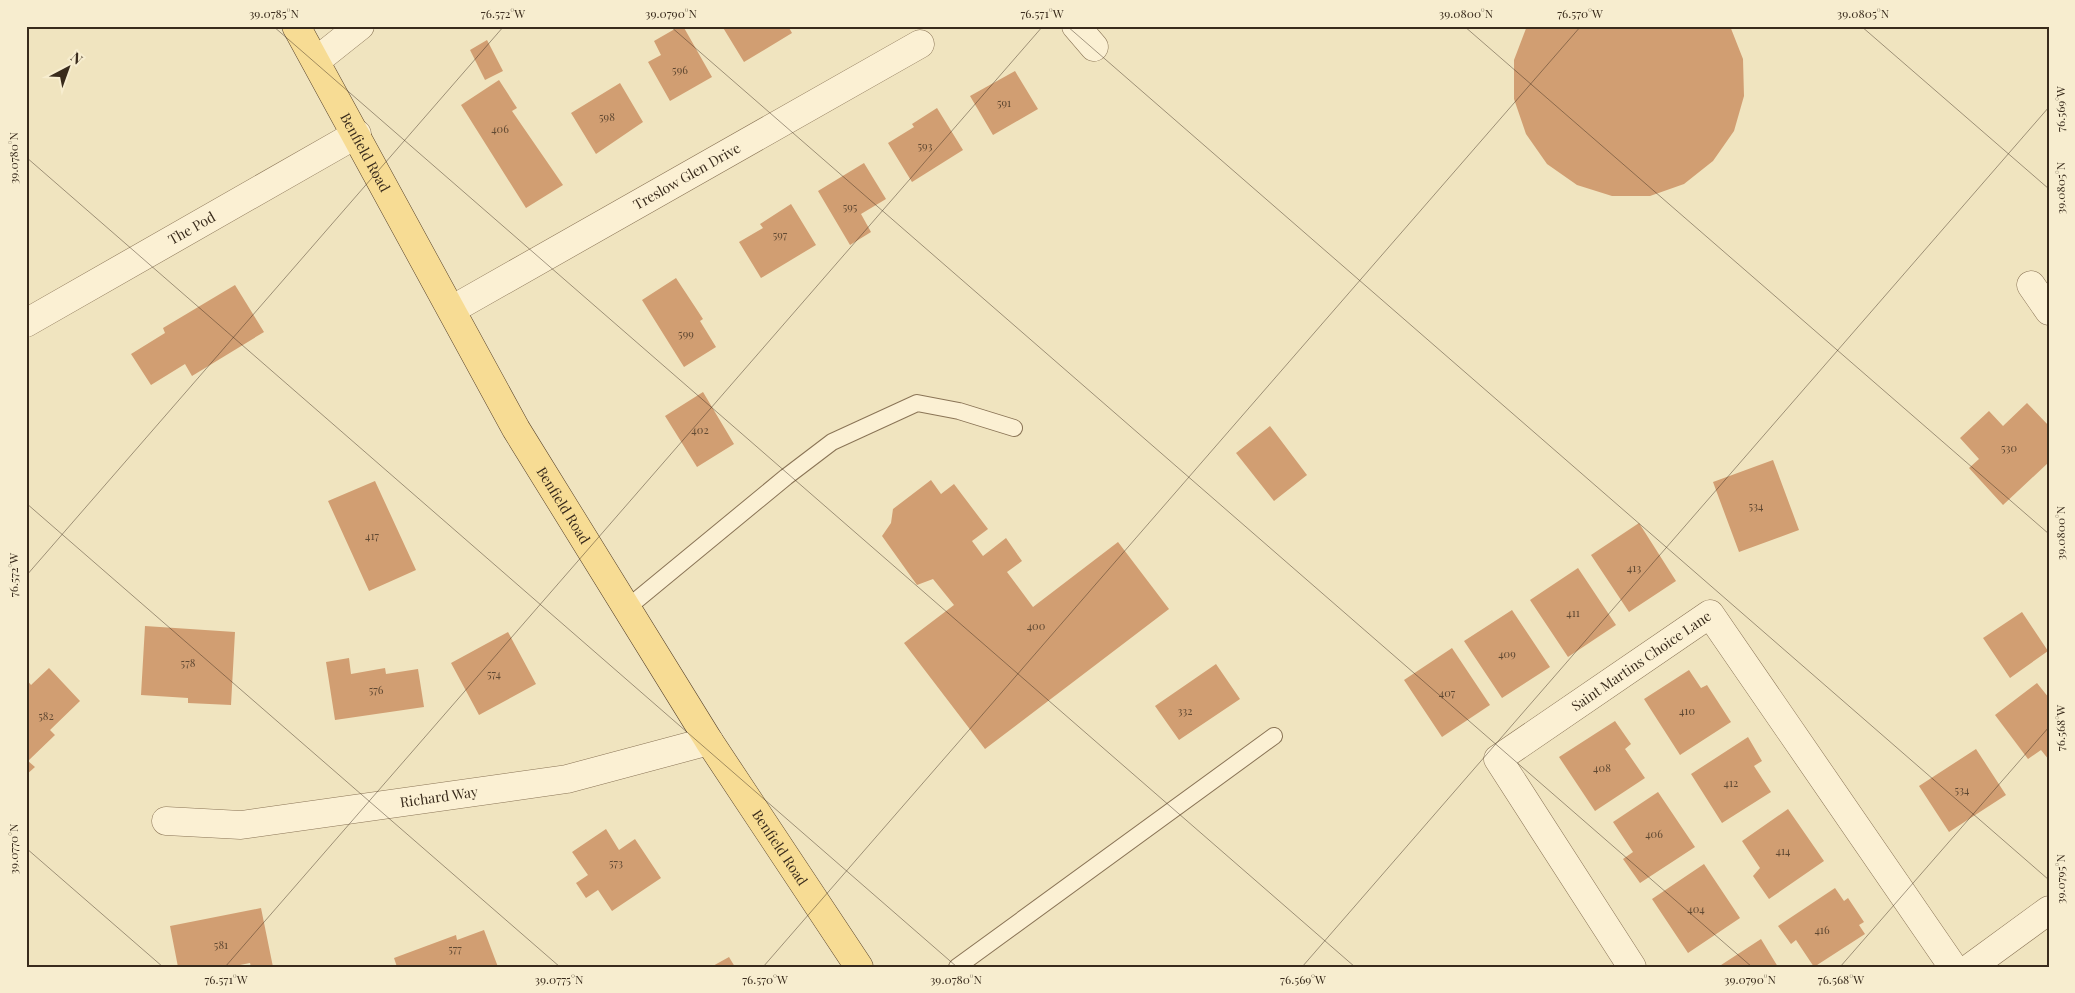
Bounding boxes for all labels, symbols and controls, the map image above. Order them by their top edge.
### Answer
text: 39.0785°N [249,5,300,21]
text: 76.572°W [481,5,525,21]
text: 39.0790°N [645,5,698,21]
text: 76.571°W [1020,5,1064,21]
text: 39.0800°N [1439,5,1494,21]
text: 76.570°W [1557,5,1603,21]
text: 39.0805°N [1837,5,1890,21]
north arrow [42,42,92,92]
text: N [67,47,87,68]
house number: 596 [672,62,688,77]
text: 76.569°W [2052,86,2068,132]
house number: 591 [997,95,1011,110]
street label: Benfield Road [336,109,395,195]
house number: 598 [599,109,615,124]
house number: 406 [491,121,509,136]
text: 39.0780°N [5,131,21,184]
street label: Treslow Glen Drive [630,138,744,214]
house number: 593 [917,138,933,153]
text: 39.0805°N [2052,161,2068,214]
house number: 595 [843,199,858,214]
street label: The Pod [165,207,219,249]
house number: 597 [773,227,788,242]
house number: 599 [678,326,694,341]
house number: 402 [691,422,709,437]
house number: 530 [2001,440,2017,455]
street label: Benfield Road [533,463,595,547]
house number: 534 [1749,498,1764,513]
text: 39.0800°N [2052,505,2068,560]
house number: 417 [365,528,380,543]
text: 76.572°W [5,553,21,597]
house number: 413 [1627,560,1641,575]
house number: 411 [1566,605,1580,620]
street label: Saint Martins Choice Lane [1567,606,1715,715]
house number: 400 [1027,618,1046,633]
house number: 409 [1498,646,1516,661]
house number: 578 [181,655,196,670]
house number: 574 [487,666,502,681]
house number: 576 [369,682,384,697]
house number: 407 [1439,685,1456,700]
house number: 332 [1177,703,1193,718]
house number: 410 [1679,703,1695,718]
text: 76.568°W [2052,705,2068,751]
house number: 582 [38,708,54,723]
house number: 408 [1593,760,1611,775]
house number: 412 [1724,775,1738,790]
street label: Richard Way [399,782,479,811]
house number: 534 [1955,782,1970,797]
street label: Benfield Road [748,806,812,889]
text: 39.0770°N [5,823,21,874]
house number: 406 [1645,826,1663,841]
house number: 414 [1776,843,1791,858]
text: 39.0795°N [2052,853,2068,904]
house number: 573 [609,855,623,870]
house number: 404 [1687,901,1705,916]
house number: 416 [1814,922,1830,937]
house number: 581 [214,937,228,952]
house number: 577 [448,941,462,956]
text: 76.571°W [204,971,248,987]
text: 39.0775°N [535,971,584,987]
text: 76.570°W [742,971,788,987]
text: 39.0780°N [930,971,983,987]
text: 76.569°W [1280,971,1326,987]
text: 39.0790°N [1724,971,1777,987]
text: 76.568°W [1818,971,1864,987]

